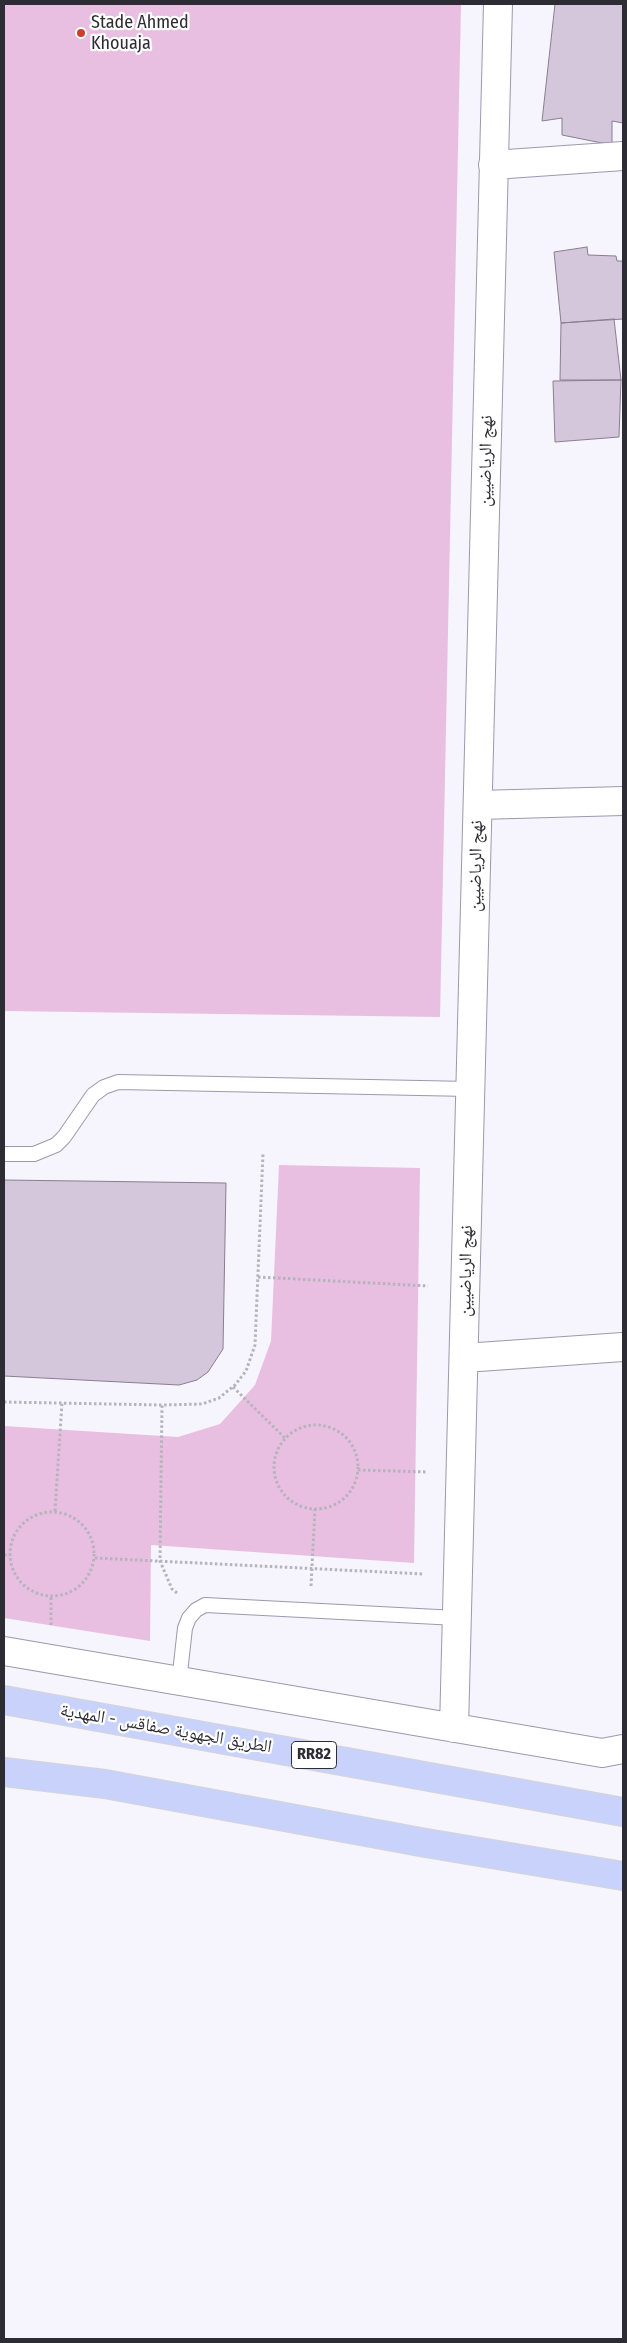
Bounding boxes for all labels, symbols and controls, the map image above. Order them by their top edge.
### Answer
place label: Stade Ahmed Khouaja [91,12,189,54]
marker: Stade Ahmed Khouaja [75,27,87,39]
street label: نهج الرياضيين [474,415,498,507]
street label: نهج الرياضيين [464,820,488,912]
street label: نهج الرياضيين [454,1225,478,1317]
street label: الطريق الجهوية صفاقس - المهدية [59,1700,273,1758]
road number: RR82 [292,1742,336,1768]

